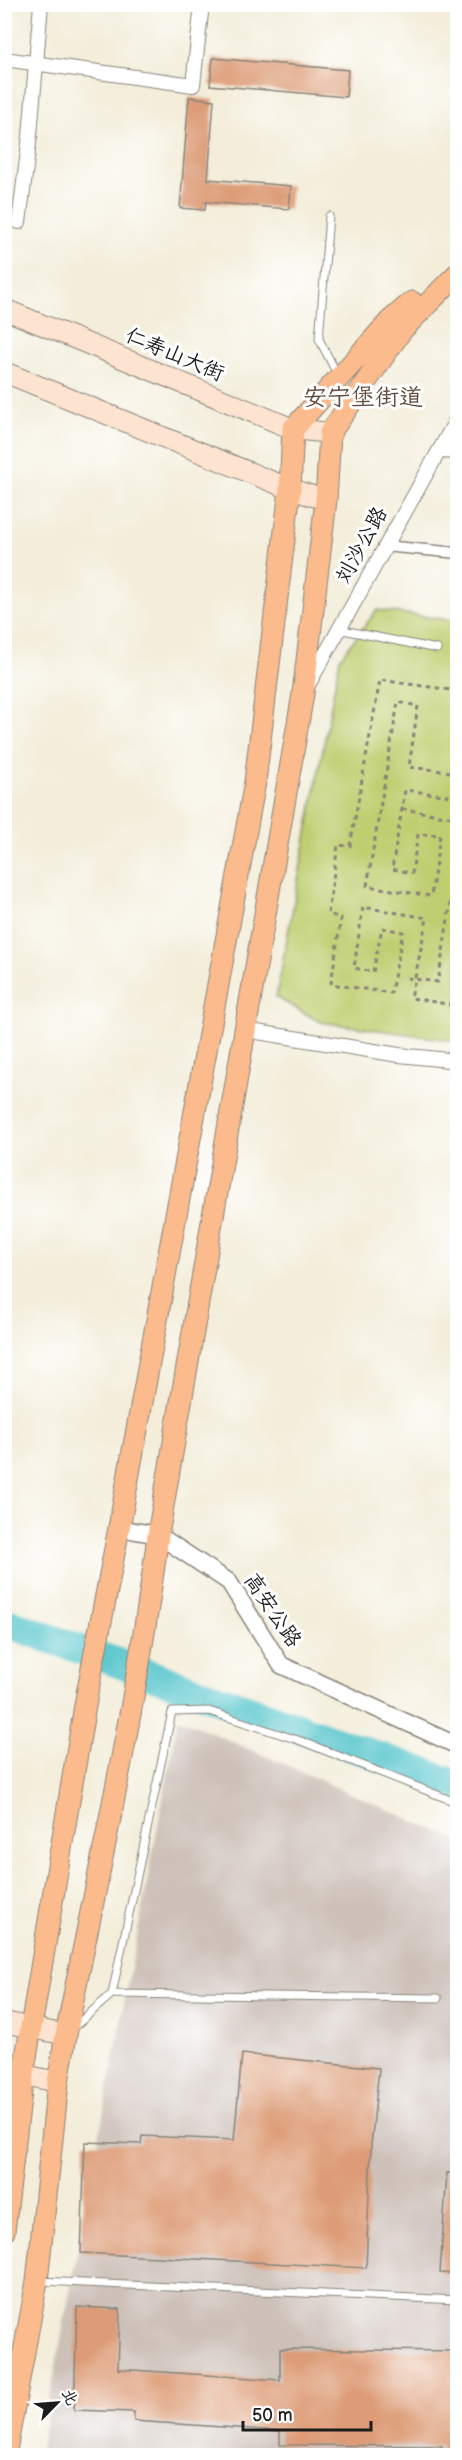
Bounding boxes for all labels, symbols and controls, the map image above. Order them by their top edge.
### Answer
street label: 仁寿山大街 [122,322,228,386]
district label: 安宁堡街道 [303,383,423,412]
street label: 刘沙公路 [330,502,393,588]
street label: 高安公路 [239,1568,306,1652]
north arrow [27,2373,87,2433]
text: 北 [57,2386,81,2409]
scale bar [243,2394,370,2432]
text: 50 m [252,2405,293,2426]

